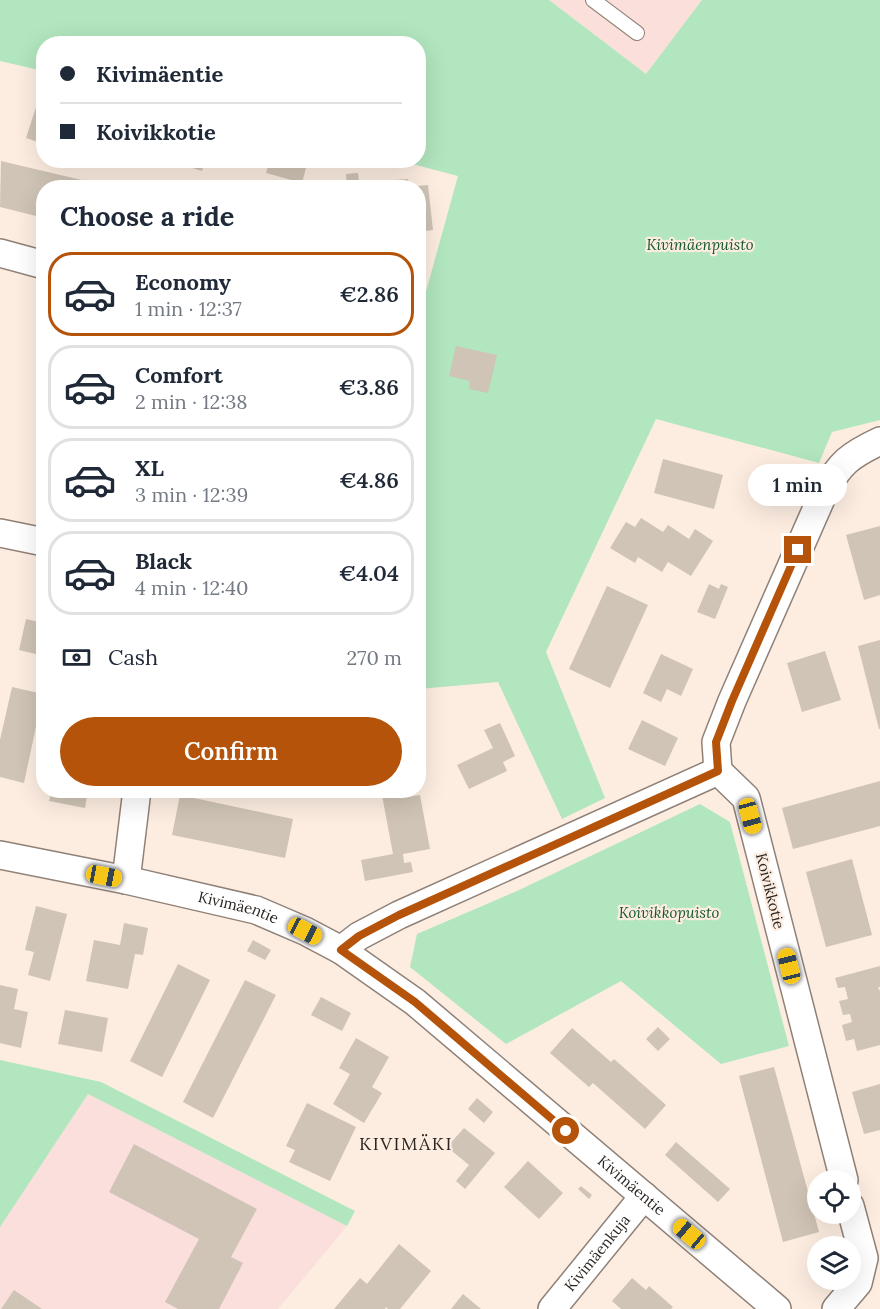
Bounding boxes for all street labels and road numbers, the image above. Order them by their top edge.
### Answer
street label: Koivikkotie [752,851,789,931]
street label: Kivimäentie [196,887,282,928]
street label: Kivimäentie [594,1151,669,1219]
street label: Kivimäenkuja [560,1210,634,1295]

